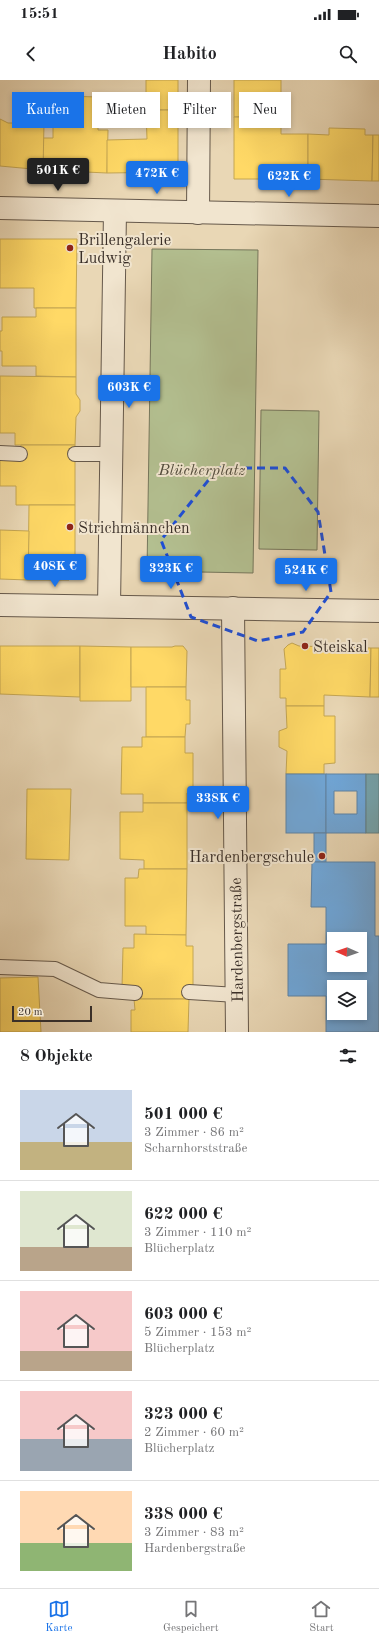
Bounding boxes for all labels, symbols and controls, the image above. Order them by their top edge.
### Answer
text: 15:51 [20,7,59,22]
icon: back [20,43,42,65]
icon: search [337,43,359,65]
text: Habito [162,45,217,63]
chip: Kaufen [12,92,84,128]
chip: Mieten [92,92,160,128]
chip: Filter [168,92,231,128]
chip: Neu [239,92,291,128]
pin: 501K € [25,158,91,192]
pin: 472K € [124,161,190,195]
text: 501K € [36,164,80,177]
pin: 622K € [256,164,322,198]
text: 472K € [135,167,179,180]
text: 622K € [267,170,311,183]
place label: Brillengalerie Ludwig [78,233,171,267]
marker: Brillengalerie Ludwig [65,243,75,253]
pin: 603K € [96,375,162,409]
text: 603K € [107,381,151,394]
park label: Blücherplatz [157,463,246,479]
place label: Strichmännchen [78,521,190,537]
marker: Strichmännchen [65,522,75,532]
pin: 408K € [22,554,88,588]
pin: 323K € [138,556,204,590]
pin: 524K € [273,558,339,592]
text: 408K € [33,560,77,573]
text: 323K € [149,562,193,575]
text: 524K € [284,564,328,577]
place label: Steiskal [313,640,368,656]
marker: Steiskal [300,641,310,651]
pin: 338K € [185,786,251,820]
text: 338K € [196,792,240,805]
place label: Hardenbergschule [189,850,314,866]
marker: Hardenbergschule [317,851,327,861]
street label: Hardenbergstraße [229,877,247,1003]
north arrow [327,932,367,972]
map controls [327,932,367,1020]
button: layers [327,980,367,1020]
scale bar [12,1004,92,1023]
text: 20 m [18,1007,43,1018]
icon: filters [337,1045,359,1067]
text: 8 Objekte [20,1048,93,1065]
icon: home [52,1106,100,1154]
text: 501 000 € [144,1106,223,1123]
text: 3 Zimmer · 86 m² [144,1126,244,1139]
text: Scharnhorststraße [144,1142,247,1155]
text: 622 000 € [144,1206,223,1223]
icon: home [52,1207,100,1255]
text: 3 Zimmer · 110 m² [144,1226,252,1239]
text: Blücherplatz [144,1242,214,1255]
text: 603 000 € [144,1306,223,1323]
icon: home [52,1307,100,1355]
text: 5 Zimmer · 153 m² [144,1326,252,1339]
text: Blücherplatz [144,1342,214,1355]
text: 323 000 € [144,1406,223,1423]
icon: home [52,1407,100,1455]
text: 2 Zimmer · 60 m² [144,1426,244,1439]
text: Blücherplatz [144,1442,214,1455]
text: 338 000 € [144,1506,223,1523]
icon: home [52,1507,100,1555]
text: 3 Zimmer · 83 m² [144,1526,244,1539]
text: Hardenbergstraße [144,1542,246,1555]
tab: Karte [45,1598,72,1636]
tab: Gespeichert [163,1598,219,1636]
tab: Start [309,1598,334,1636]

